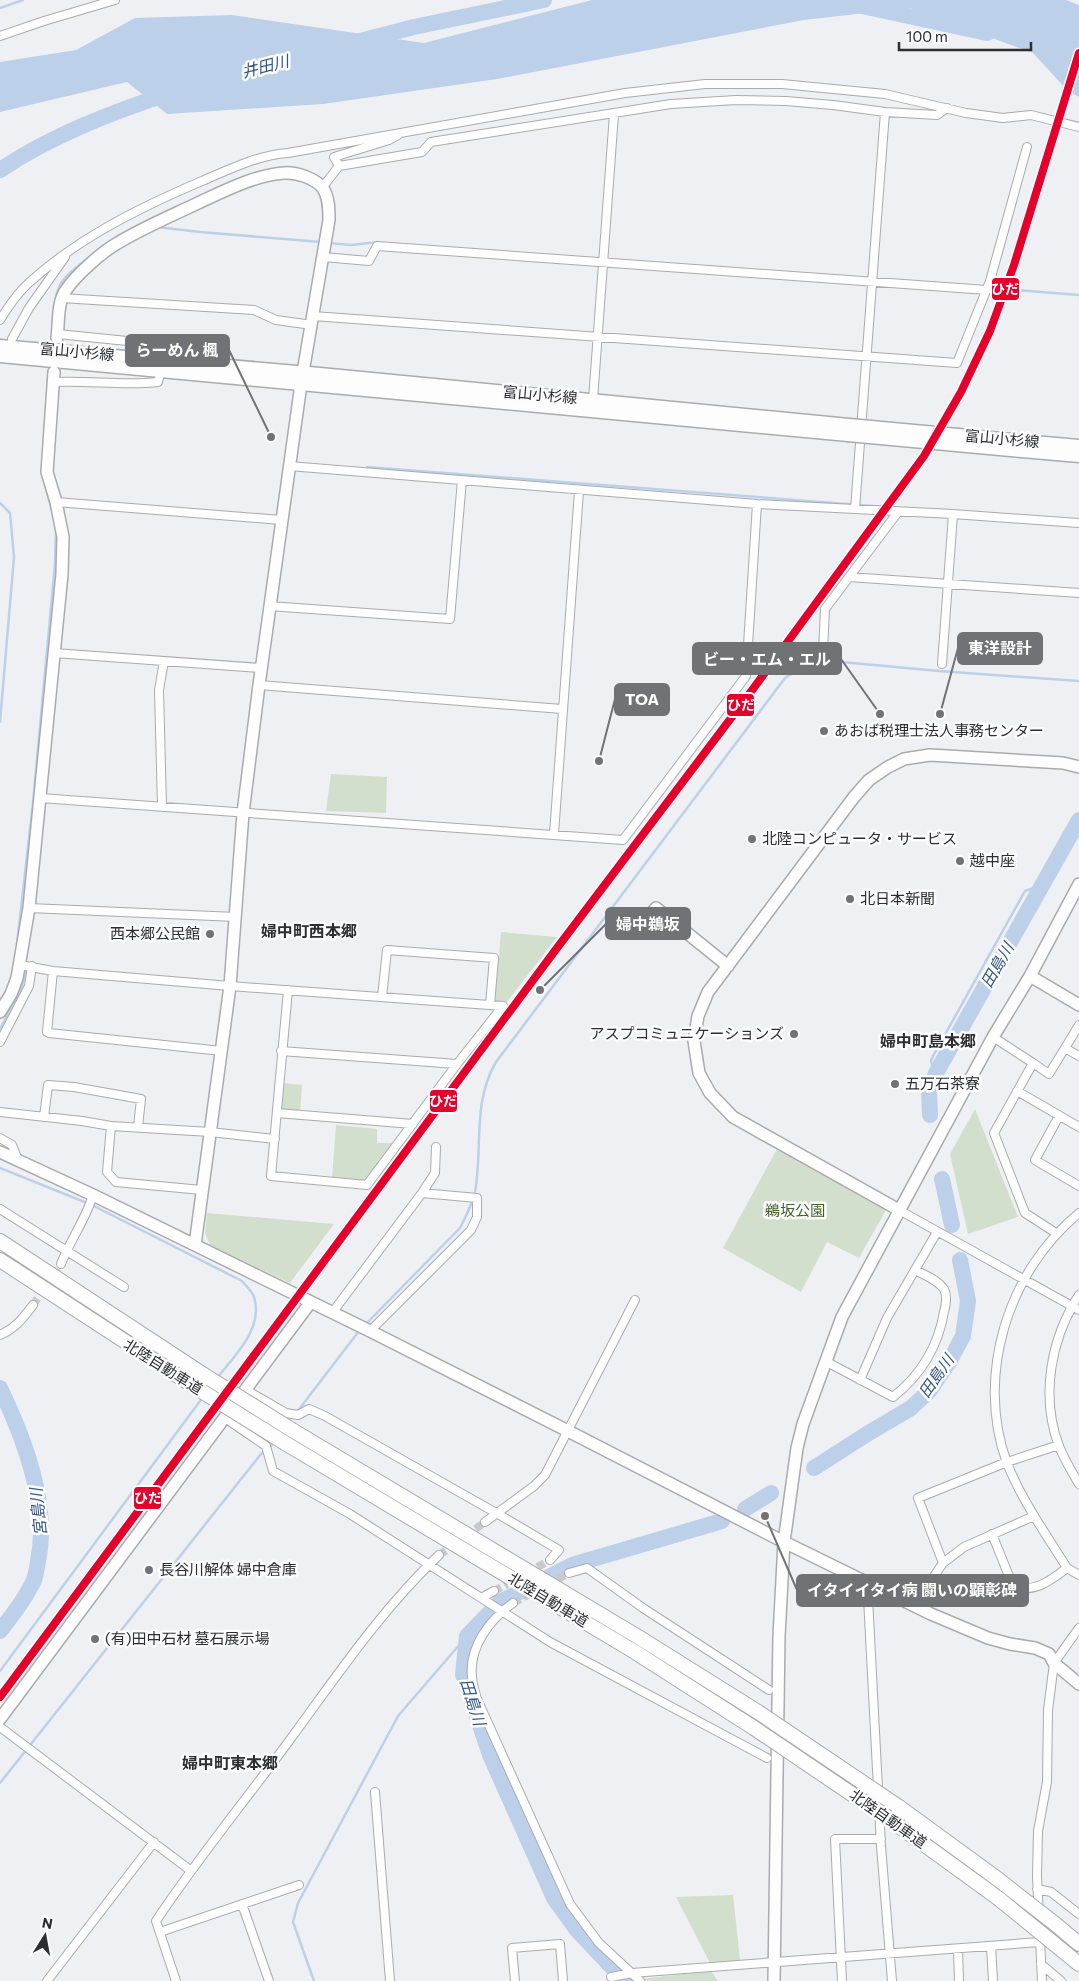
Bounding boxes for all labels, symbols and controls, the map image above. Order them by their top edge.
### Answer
scale bar [899,20,1032,52]
text: 100 m [906,27,948,45]
water label: 井田川 [239,50,292,81]
line badge: ひだ [991,277,1020,301]
text: ひだ [991,280,1019,297]
callout: らーめん 楓 [126,335,229,366]
street label: 富山小杉線 [39,339,115,363]
text: らーめん 楓 [135,340,219,359]
street label: 富山小杉線 [502,382,578,406]
street label: 富山小杉線 [964,426,1040,450]
callout: 東洋設計 [958,633,1042,664]
text: 東洋設計 [968,638,1032,657]
callout: ビー・エム・エル [693,643,841,674]
text: ビー・エム・エル [703,649,831,668]
callout: TOA [615,684,669,715]
text: TOA [625,689,660,708]
line badge: ひだ [726,693,755,717]
text: ひだ [727,696,755,713]
place label: あおば税理士法人事務センター [834,721,1044,739]
marker: あおば税理士法人事務センター [818,725,830,737]
place label: 北陸コンピュータ・サービス [762,829,957,847]
marker: 北陸コンピュータ・サービス [746,833,758,845]
place label: 越中座 [969,851,1015,869]
marker: 越中座 [954,855,966,867]
place label: 北日本新聞 [860,889,935,907]
marker: 北日本新聞 [844,893,856,905]
callout: 婦中鵜坂 [606,908,690,939]
text: 婦中鵜坂 [616,914,680,933]
district label: 婦中町西本郷 [261,921,357,940]
place label: 西本郷公民館 [110,924,200,942]
marker: 西本郷公民館 [204,928,216,940]
water label: 田島川 [976,937,1018,990]
place label: アスプコミュニケーションズ [590,1024,784,1042]
marker: アスプコミュニケーションズ [788,1028,800,1040]
district label: 婦中町島本郷 [880,1031,976,1050]
place label: 五万石茶寮 [905,1074,980,1092]
marker: 五万石茶寮 [889,1078,901,1090]
line badge: ひだ [429,1089,458,1113]
text: ひだ [429,1092,457,1109]
park label: 鵜坂公園 [765,1201,825,1219]
street label: 北陸自動車道 [121,1335,206,1398]
water label: 田島川 [914,1349,958,1401]
water label: 宮島川 [25,1485,49,1537]
line badge: ひだ [133,1486,162,1510]
text: ひだ [134,1489,162,1506]
place label: 長谷川解体 婦中倉庫 [159,1560,297,1578]
marker: 長谷川解体 婦中倉庫 [143,1564,155,1576]
street label: 北陸自動車道 [505,1568,592,1630]
callout: イタイイタイ病 闘いの顕彰碑 [797,1575,1028,1606]
text: イタイイタイ病 闘いの顕彰碑 [807,1580,1017,1599]
place label: (有)田中石材 墓石展示場 [105,1629,269,1647]
marker: (有)田中石材 墓石展示場 [89,1633,101,1645]
water label: 田島川 [457,1676,491,1730]
district label: 婦中町東本郷 [182,1753,278,1772]
street label: 北陸自動車道 [847,1785,931,1851]
north arrow [20,1911,70,1961]
text: N [41,1913,54,1932]

